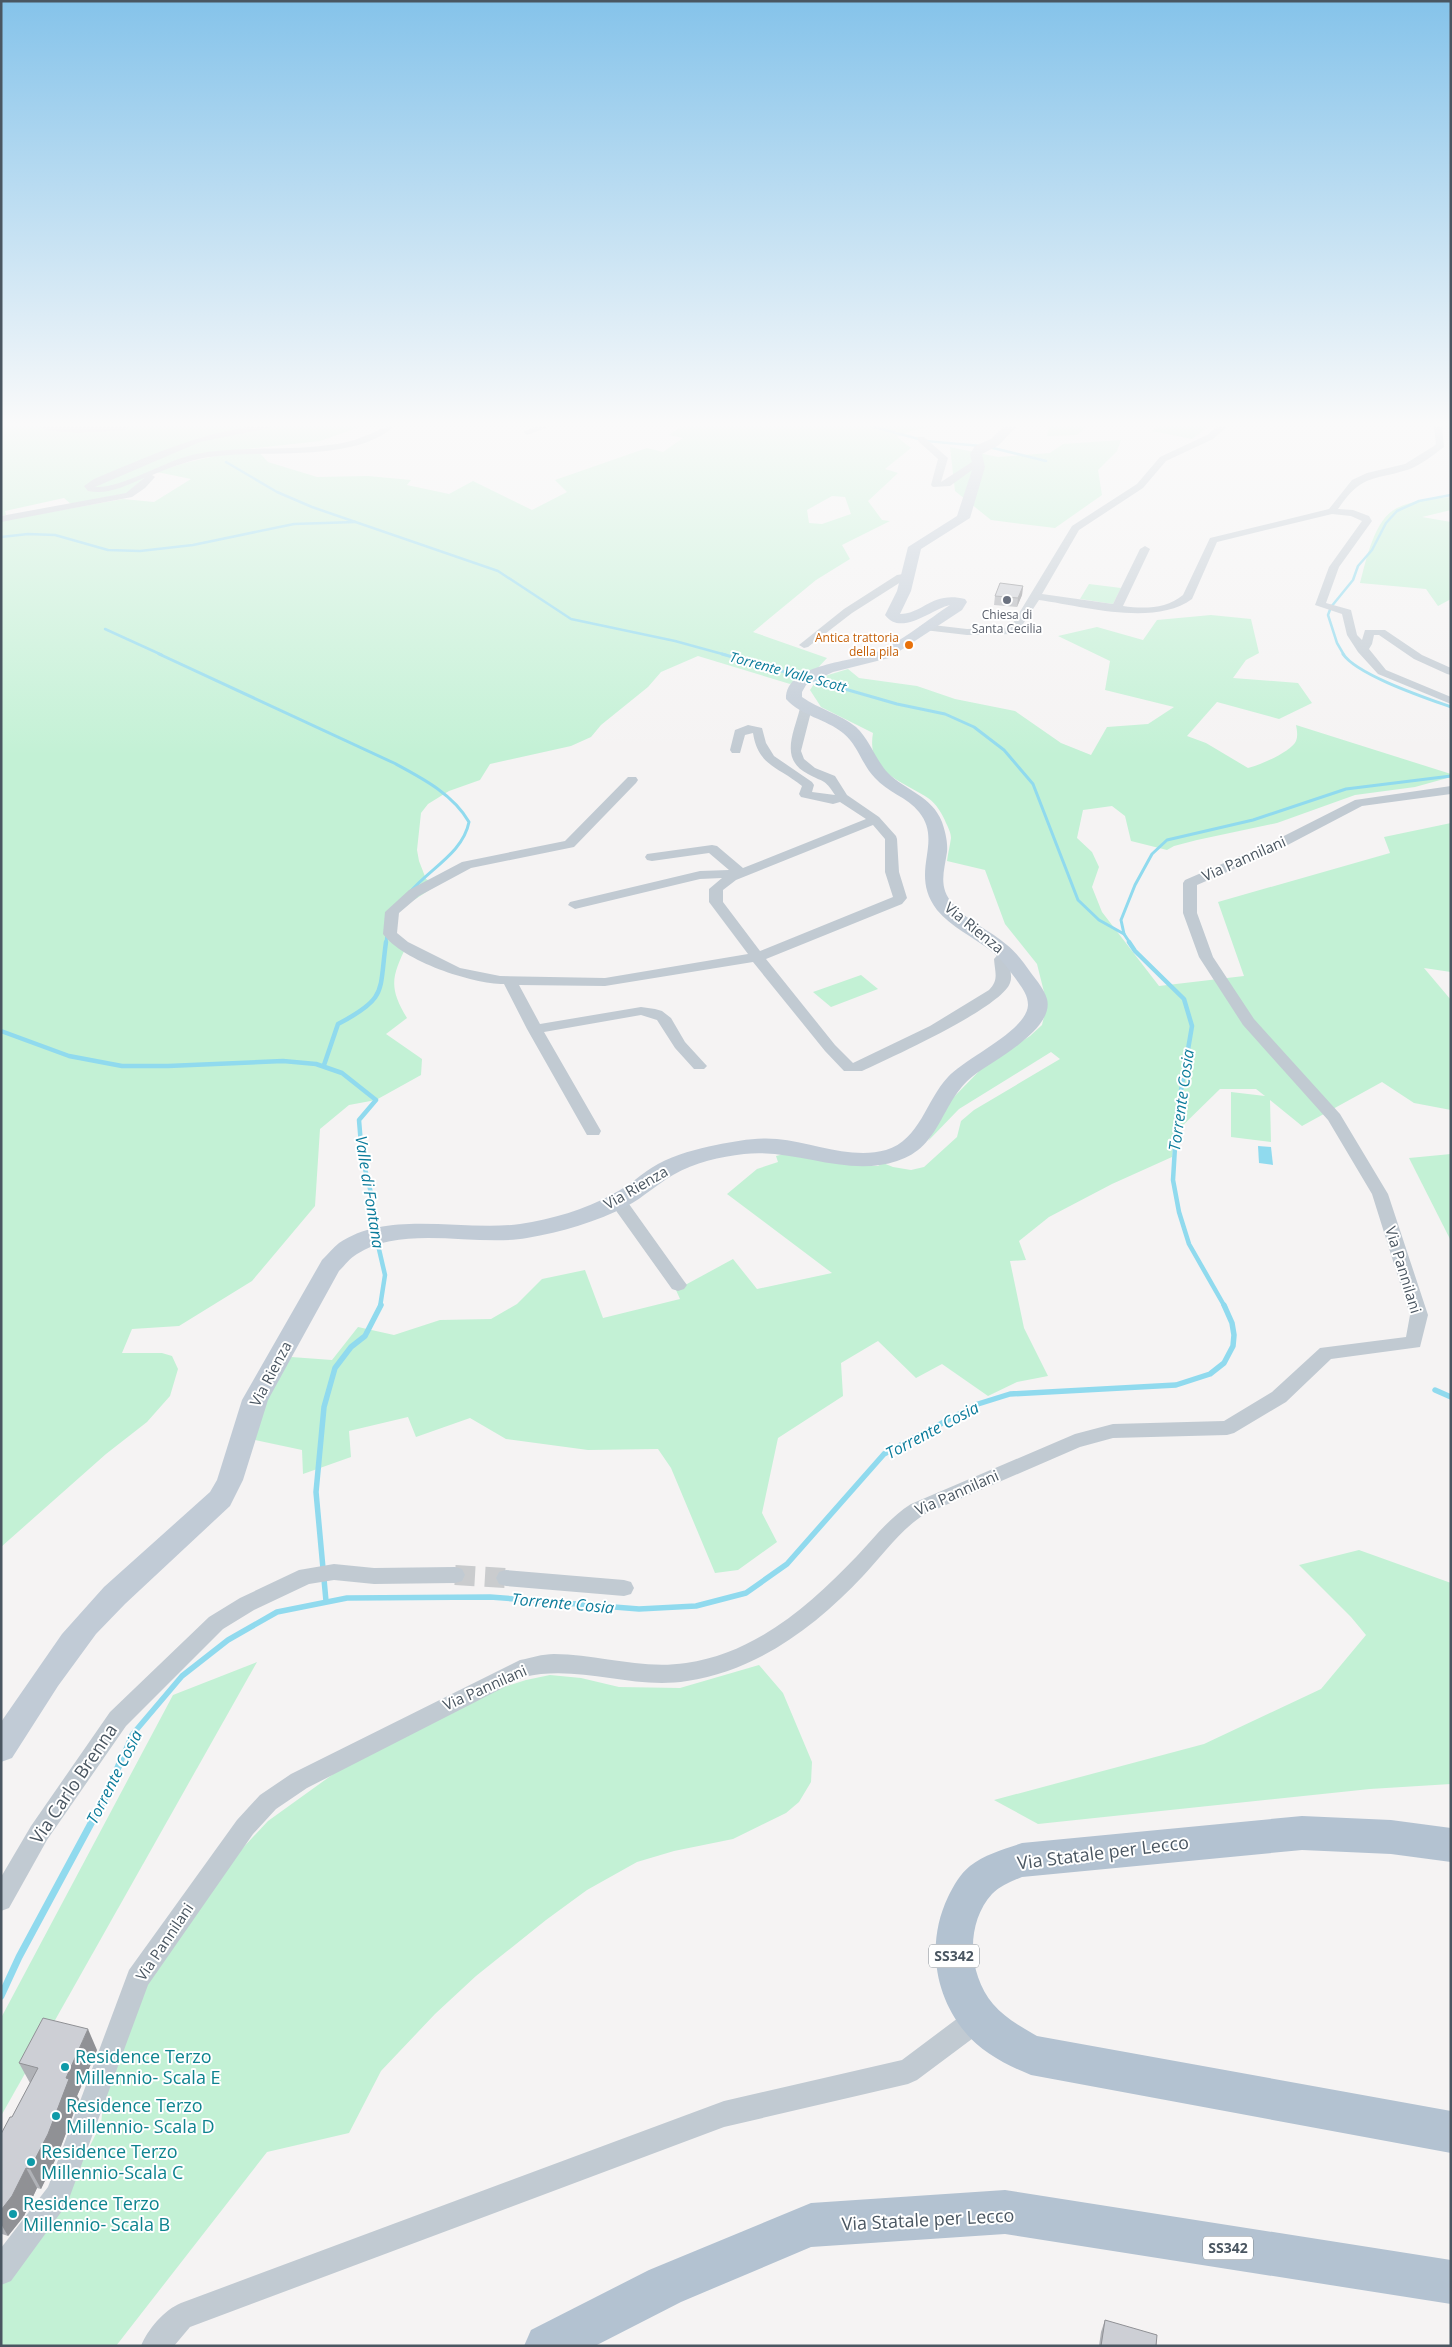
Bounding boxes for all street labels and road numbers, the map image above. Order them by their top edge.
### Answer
street label: Via Pannilani [1199,831,1289,885]
street label: Via Rienza [941,897,1009,957]
street label: Via Rienza [600,1161,671,1214]
street label: Via Pannilani [1381,1224,1427,1315]
street label: Via Rienza [245,1337,296,1410]
street label: Via Pannilani [912,1465,1002,1519]
street label: Via Pannilani [440,1660,530,1714]
street label: Via Carlo Brenna [24,1719,122,1848]
street label: Via Statale per Lecco [1016,1830,1190,1874]
street label: Via Pannilani [131,1899,198,1984]
road number: SS342 [929,1944,979,1968]
street label: Via Statale per Lecco [841,2202,1015,2236]
road number: SS342 [1203,2236,1253,2260]

